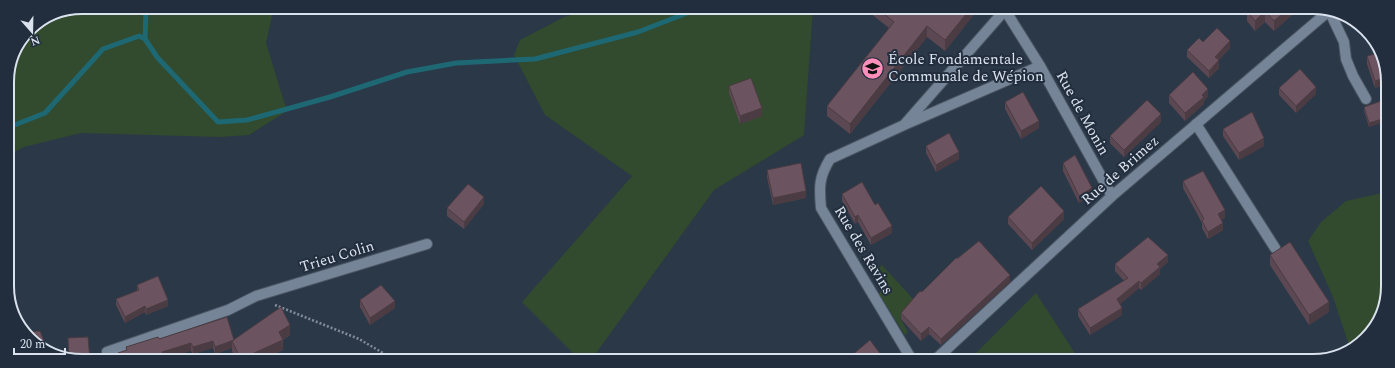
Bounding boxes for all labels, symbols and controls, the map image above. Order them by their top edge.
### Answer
north arrow [12,12,52,52]
text: N [28,31,42,50]
place label: École Fondamentale Communale de Wépion [888,48,1044,88]
school or university icon: École Fondamentale Communale de Wépion [859,55,885,81]
street label: Rue de Monin [1050,67,1115,160]
street label: Rue de Brimez [1076,130,1164,211]
street label: Rue des Ravins [828,202,899,299]
street label: Trieu Colin [297,234,377,279]
scale bar [14,330,65,356]
text: 20 m [20,335,45,354]

